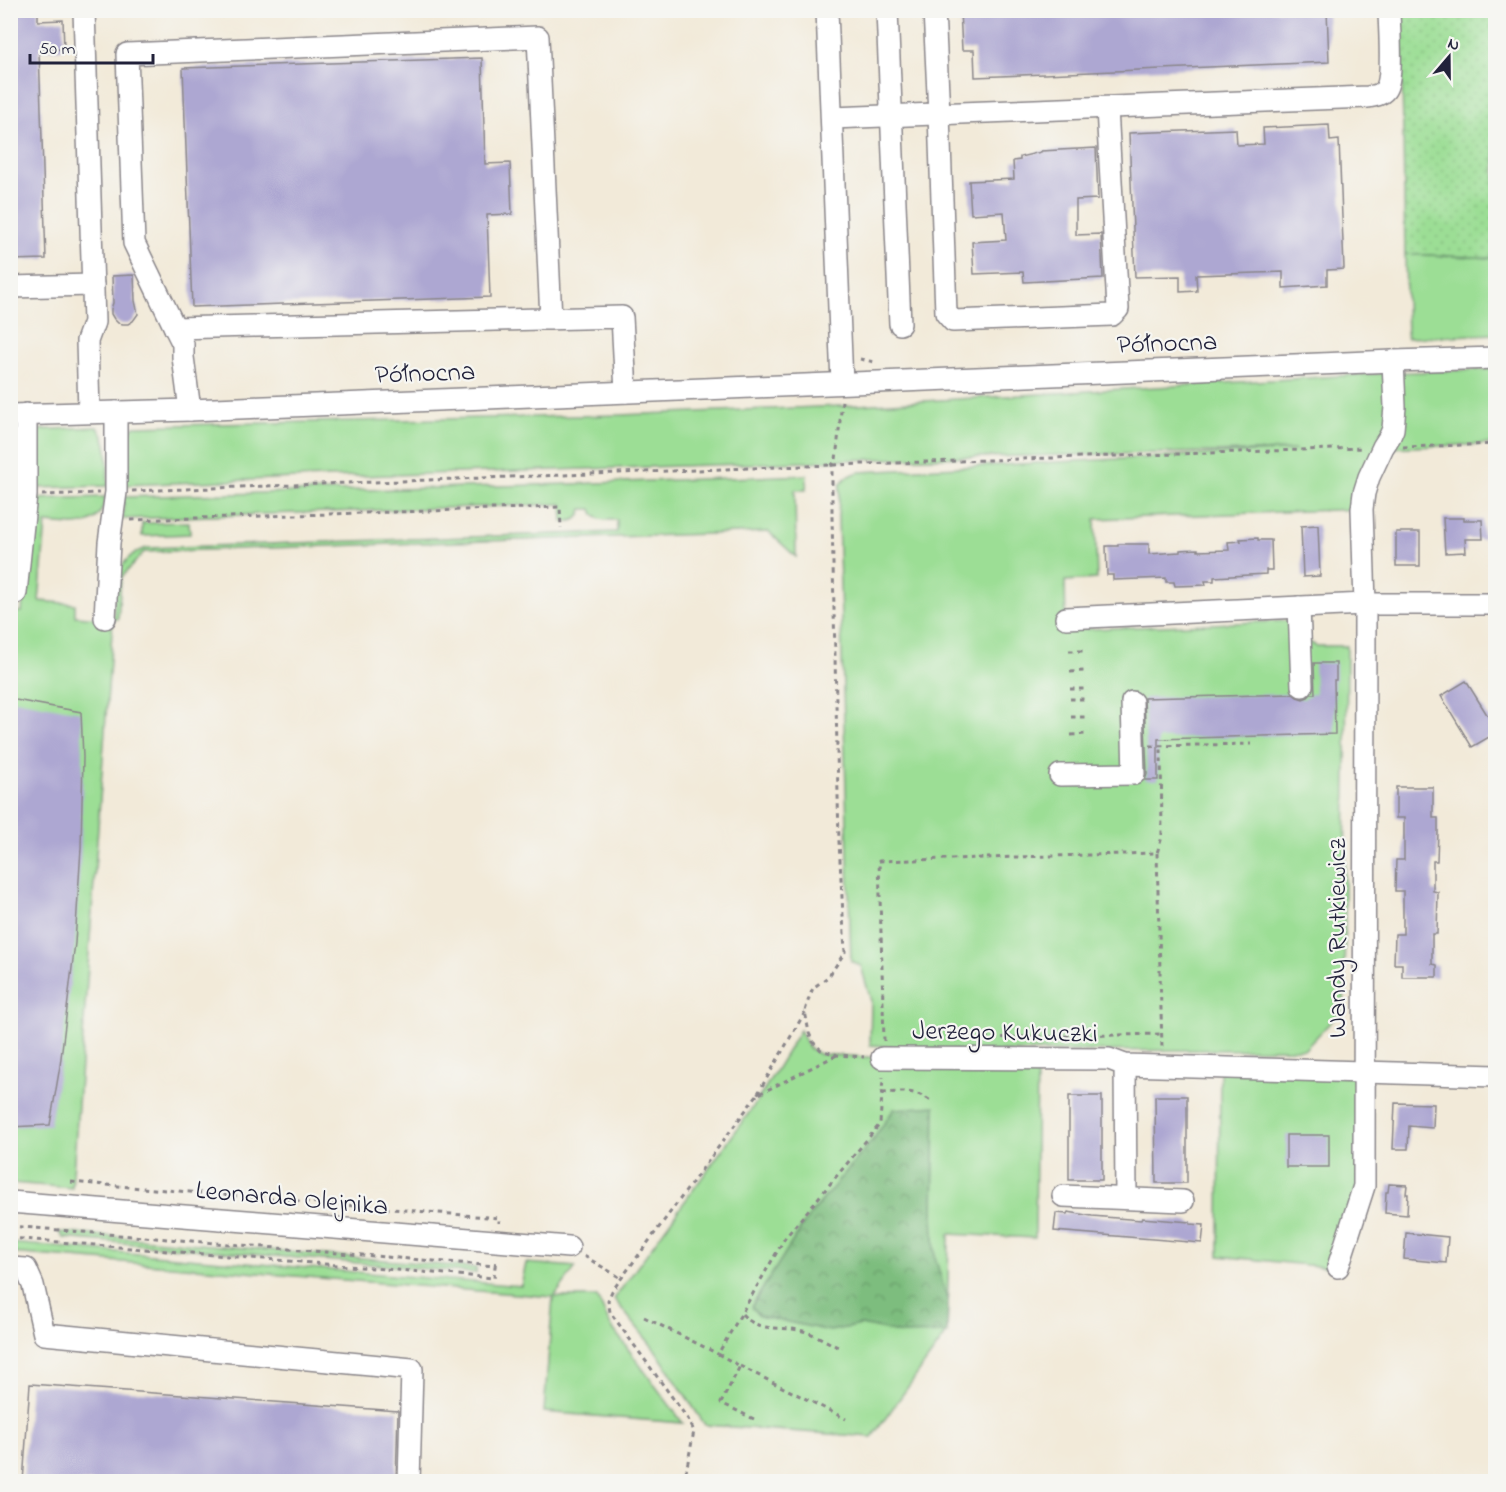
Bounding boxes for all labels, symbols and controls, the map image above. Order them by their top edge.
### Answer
scale bar [30,27,153,65]
north arrow [1419,27,1479,87]
text: N [1444,32,1463,58]
text: 50 m [39,37,76,63]
street label: Północna [1116,323,1218,366]
street label: Północna [374,353,476,396]
street label: Wandy Rutkiewicz [1319,837,1358,1038]
street label: Jerzego Kukuczki [912,1012,1098,1055]
street label: Leonarda Olejnika [194,1172,390,1227]

